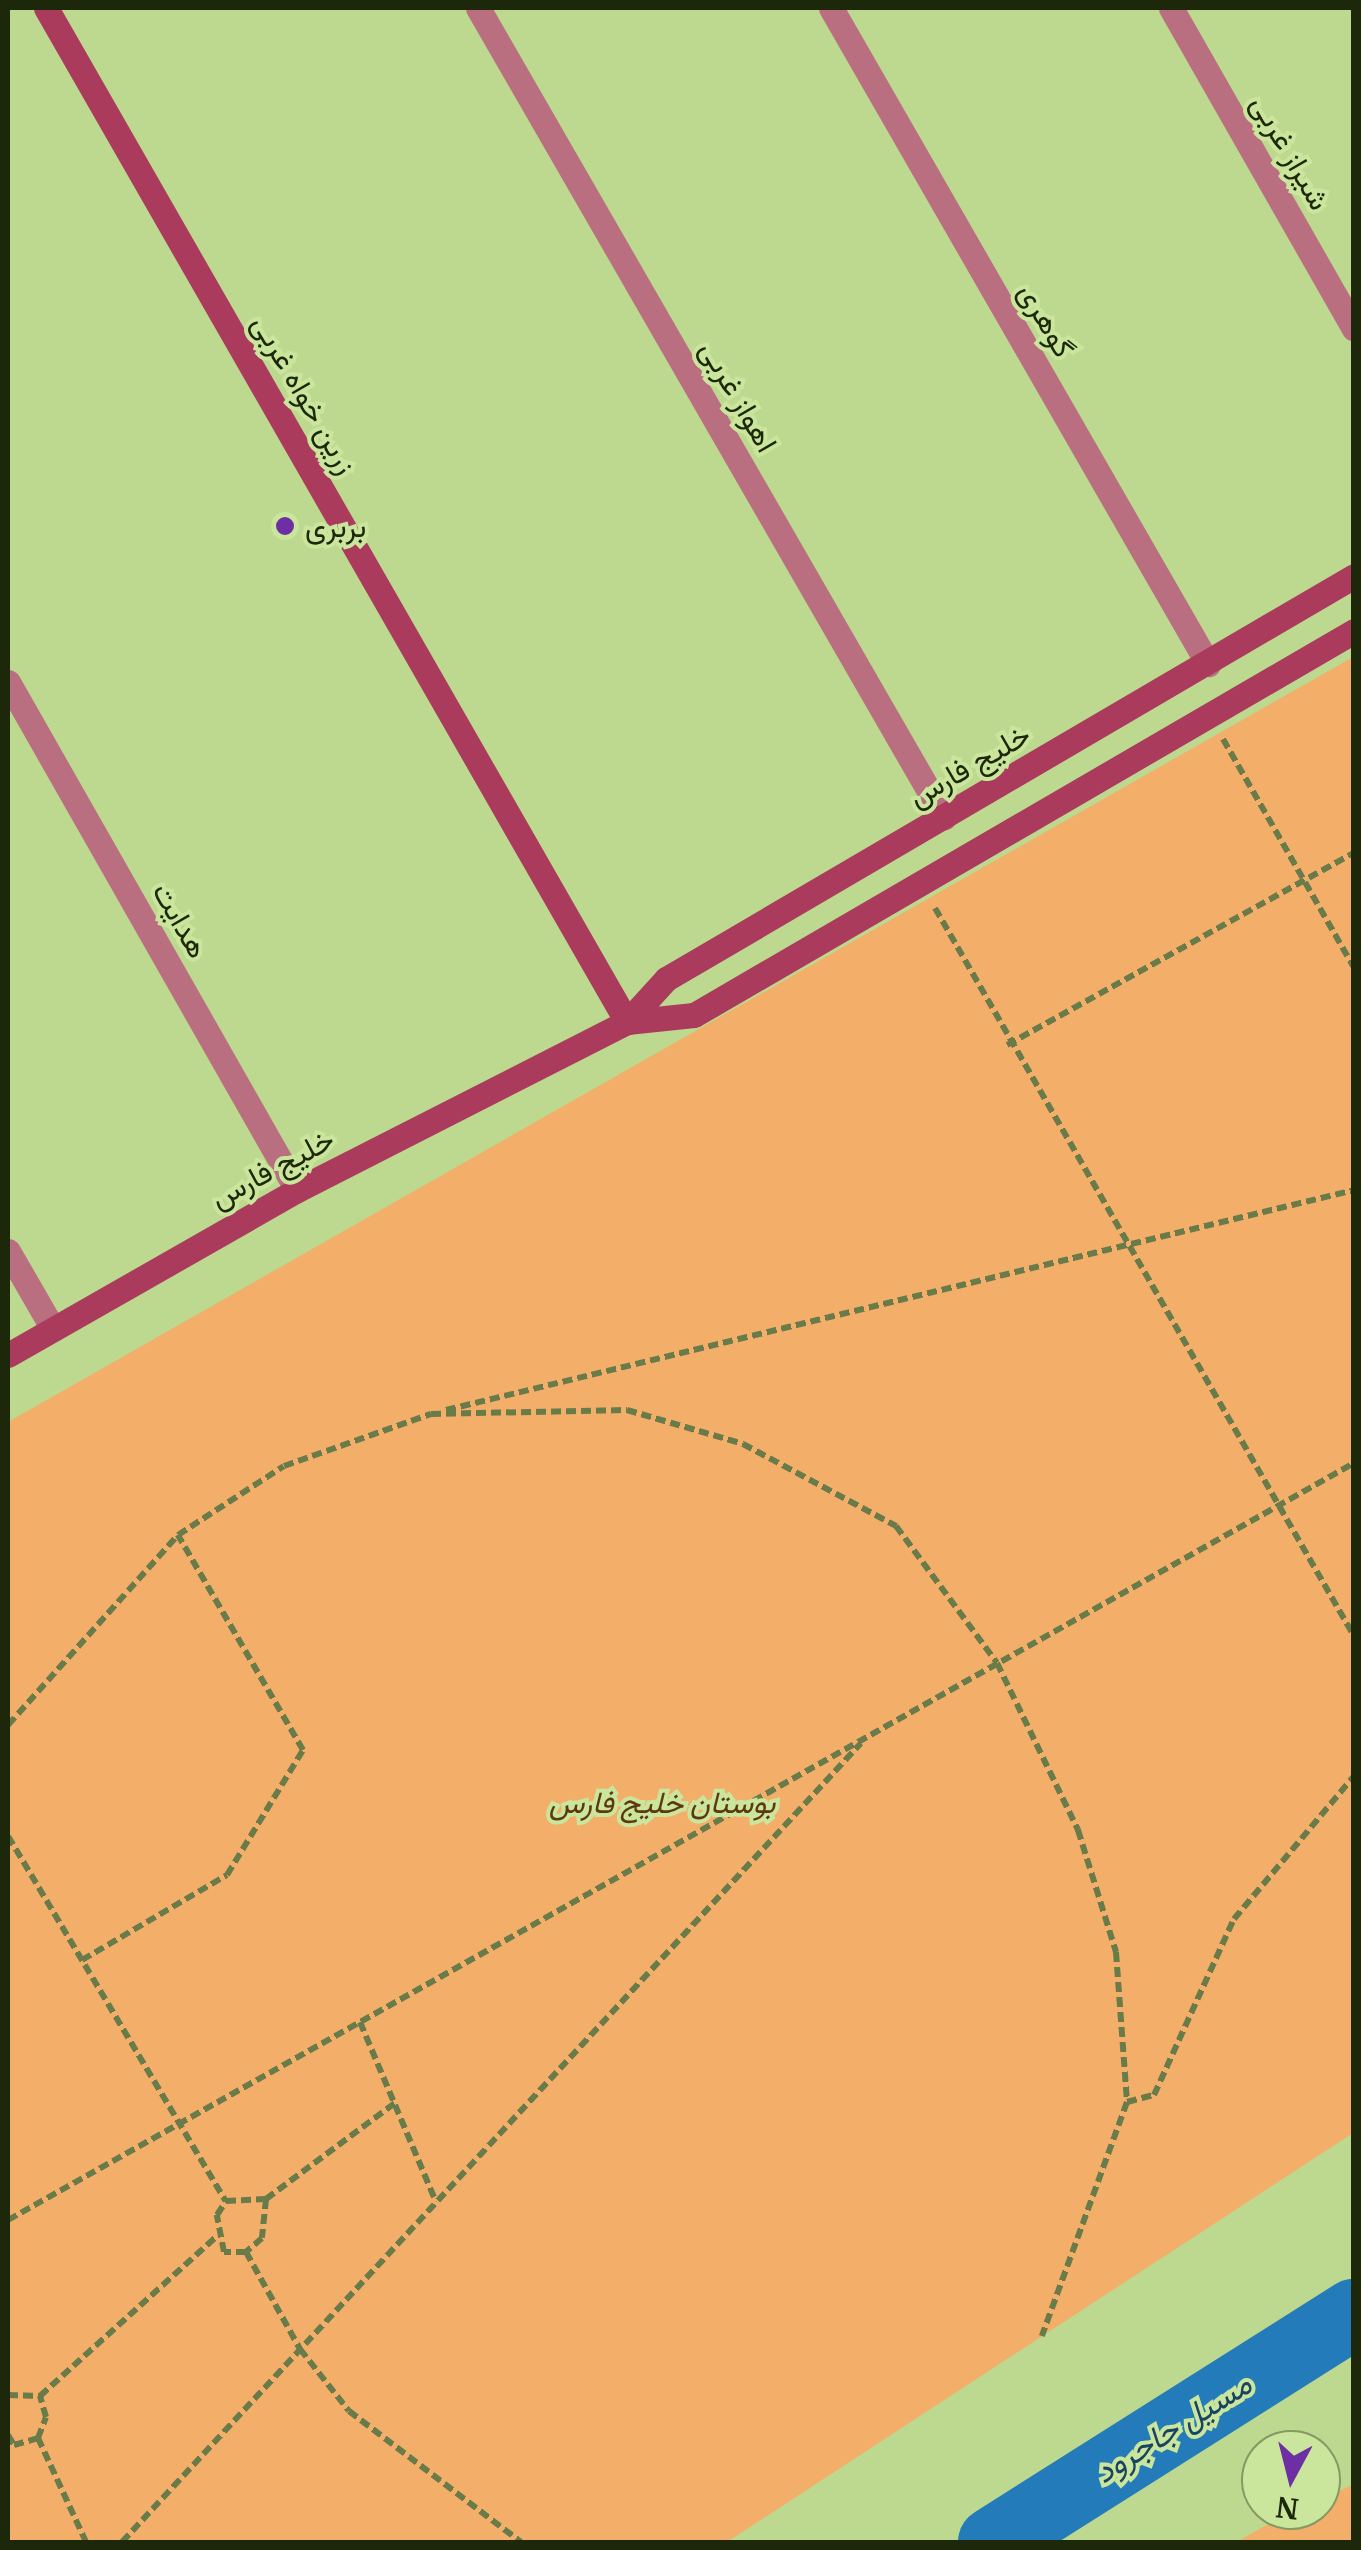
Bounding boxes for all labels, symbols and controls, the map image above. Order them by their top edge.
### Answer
street label: شیراز غربی [1244,88,1338,216]
street label: گوهری [1011,276,1083,364]
street label: زرین خواه غربی [245,308,365,480]
street label: اهواز غربی [693,334,785,458]
place label: بربری [305,508,366,544]
marker: بربری [274,515,296,537]
street label: خلیج فارس [902,716,1036,814]
street label: هدایت [145,876,217,964]
street label: خلیج فارس [204,1120,340,1216]
park label: بوستان خلیج فارس [549,1784,775,1820]
water label: مسیل جاجرود [1087,2365,1259,2491]
north arrow [1241,2430,1341,2530]
text: N [1274,2489,1301,2527]

